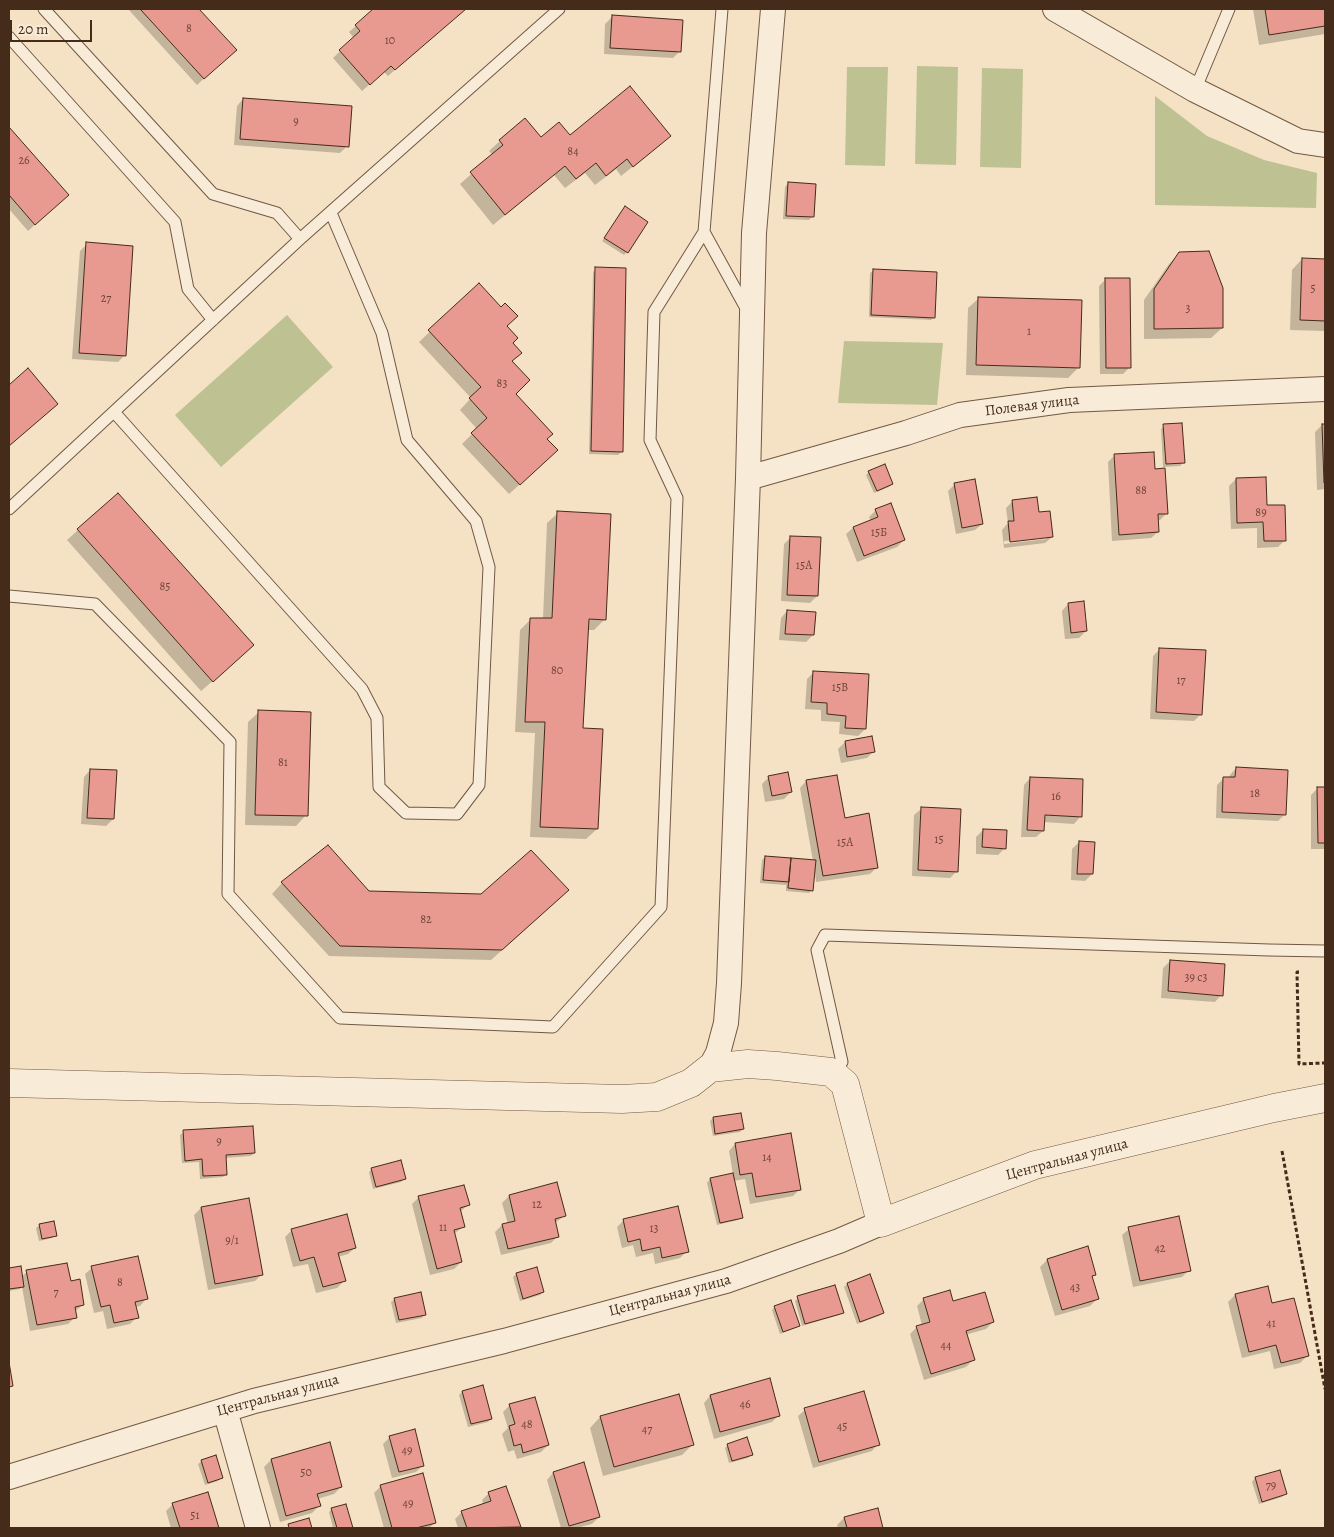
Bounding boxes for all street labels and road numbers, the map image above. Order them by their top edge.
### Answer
street label: Полевая улица [984,391,1080,421]
street label: Центральная улица [1004,1135,1130,1185]
street label: Центральная улица [607,1271,733,1321]
street label: Центральная улица [215,1371,341,1421]

